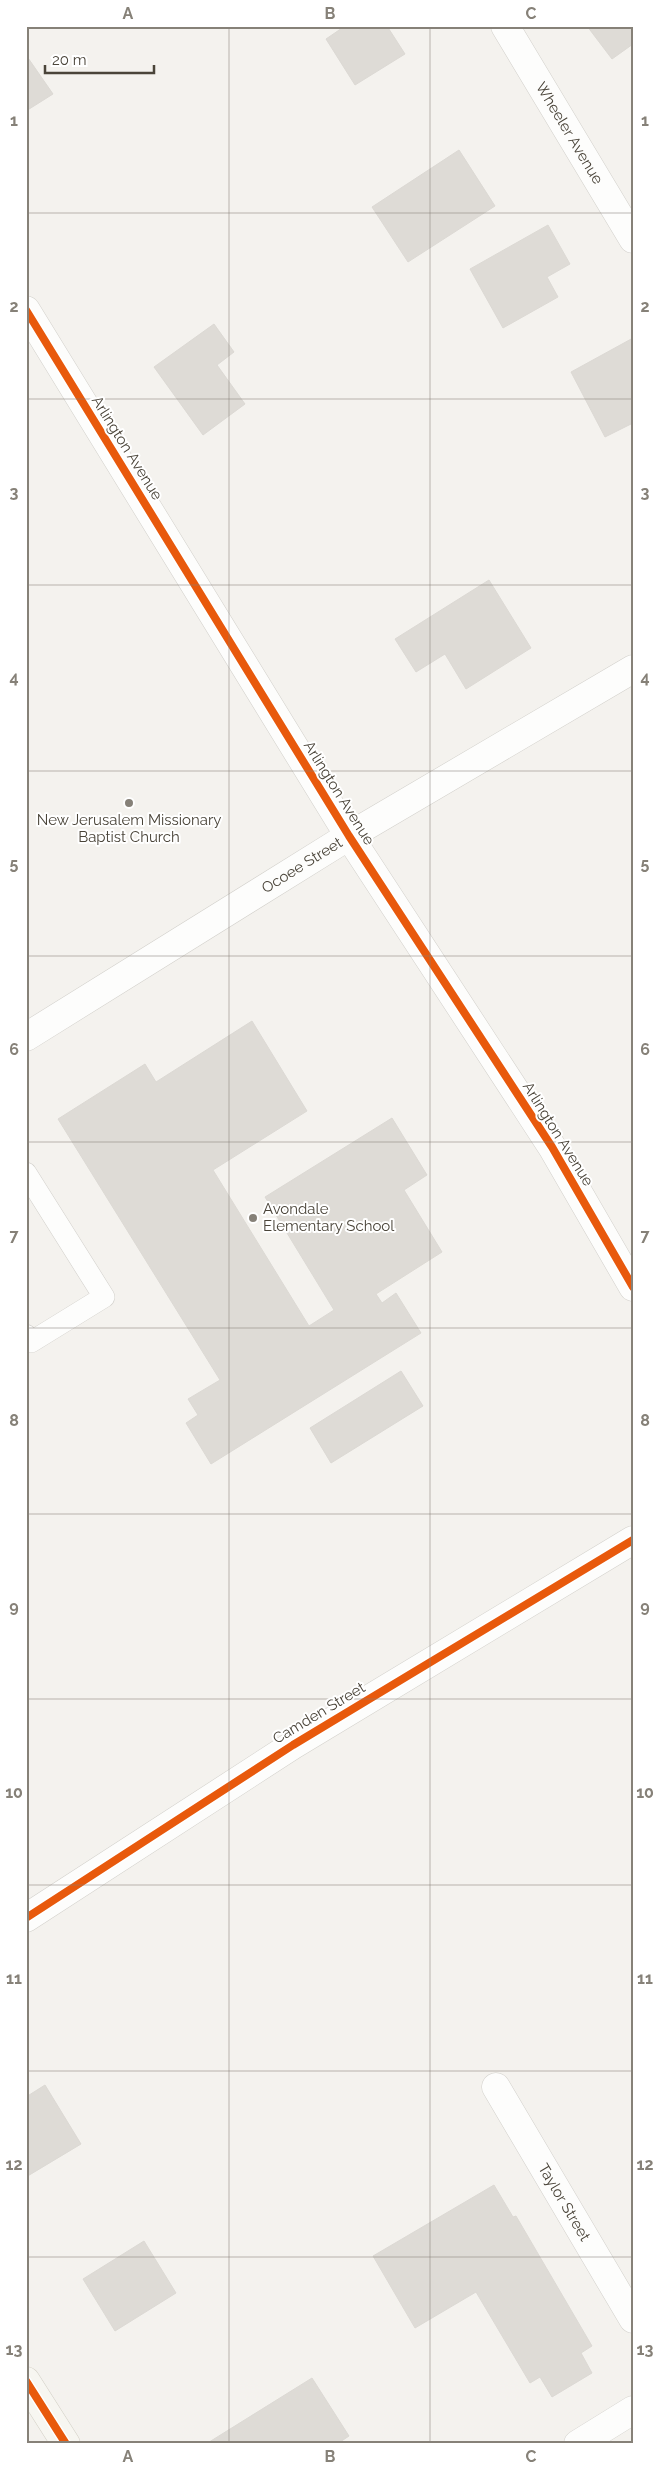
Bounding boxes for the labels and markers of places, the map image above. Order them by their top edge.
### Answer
marker: New Jerusalem Missionary Baptist Church [123,797,135,809]
place label: New Jerusalem Missionary Baptist Church [37,811,221,846]
place label: Avondale Elementary School [263,1200,395,1235]
marker: Avondale Elementary School [247,1212,259,1224]

